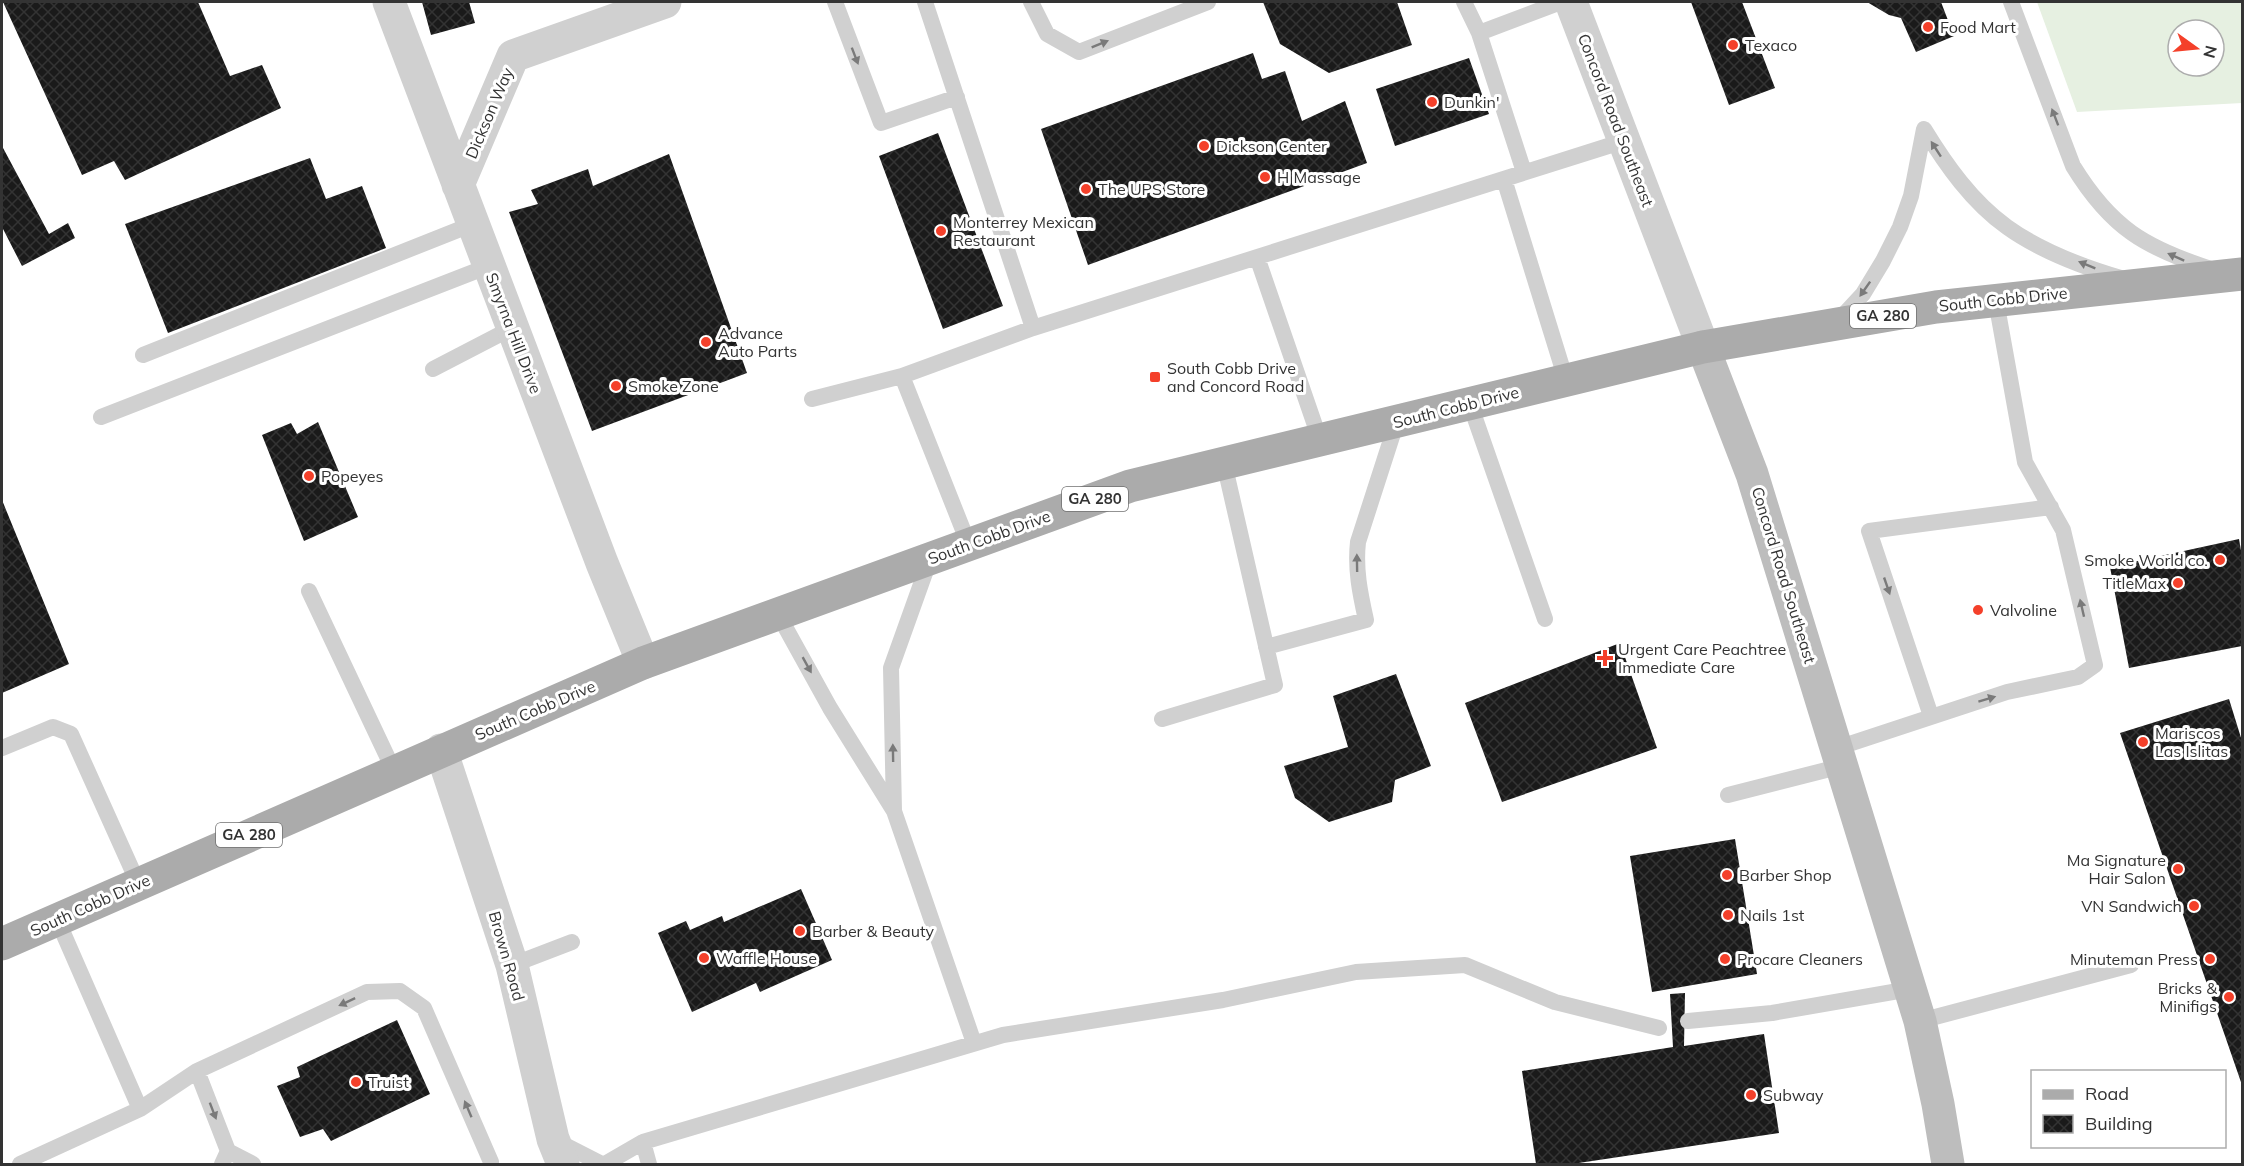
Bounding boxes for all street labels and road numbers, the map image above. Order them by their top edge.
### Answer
street label: Concord Road Southeast [1574,31,1658,210]
street label: Dickson Way [461,64,517,162]
street label: Smyrna Hill Drive [482,270,546,396]
street label: South Cobb Drive [1938,282,2068,316]
road number: GA 280 [1850,304,1916,328]
street label: South Cobb Drive [1391,382,1521,432]
street label: Concord Road Southeast [1748,484,1821,666]
road number: GA 280 [1062,487,1128,511]
street label: South Cobb Drive [925,506,1053,568]
street label: South Cobb Drive [472,676,598,744]
road number: GA 280 [216,823,282,847]
street label: South Cobb Drive [27,870,153,940]
street label: Brown Road [485,909,529,1003]

